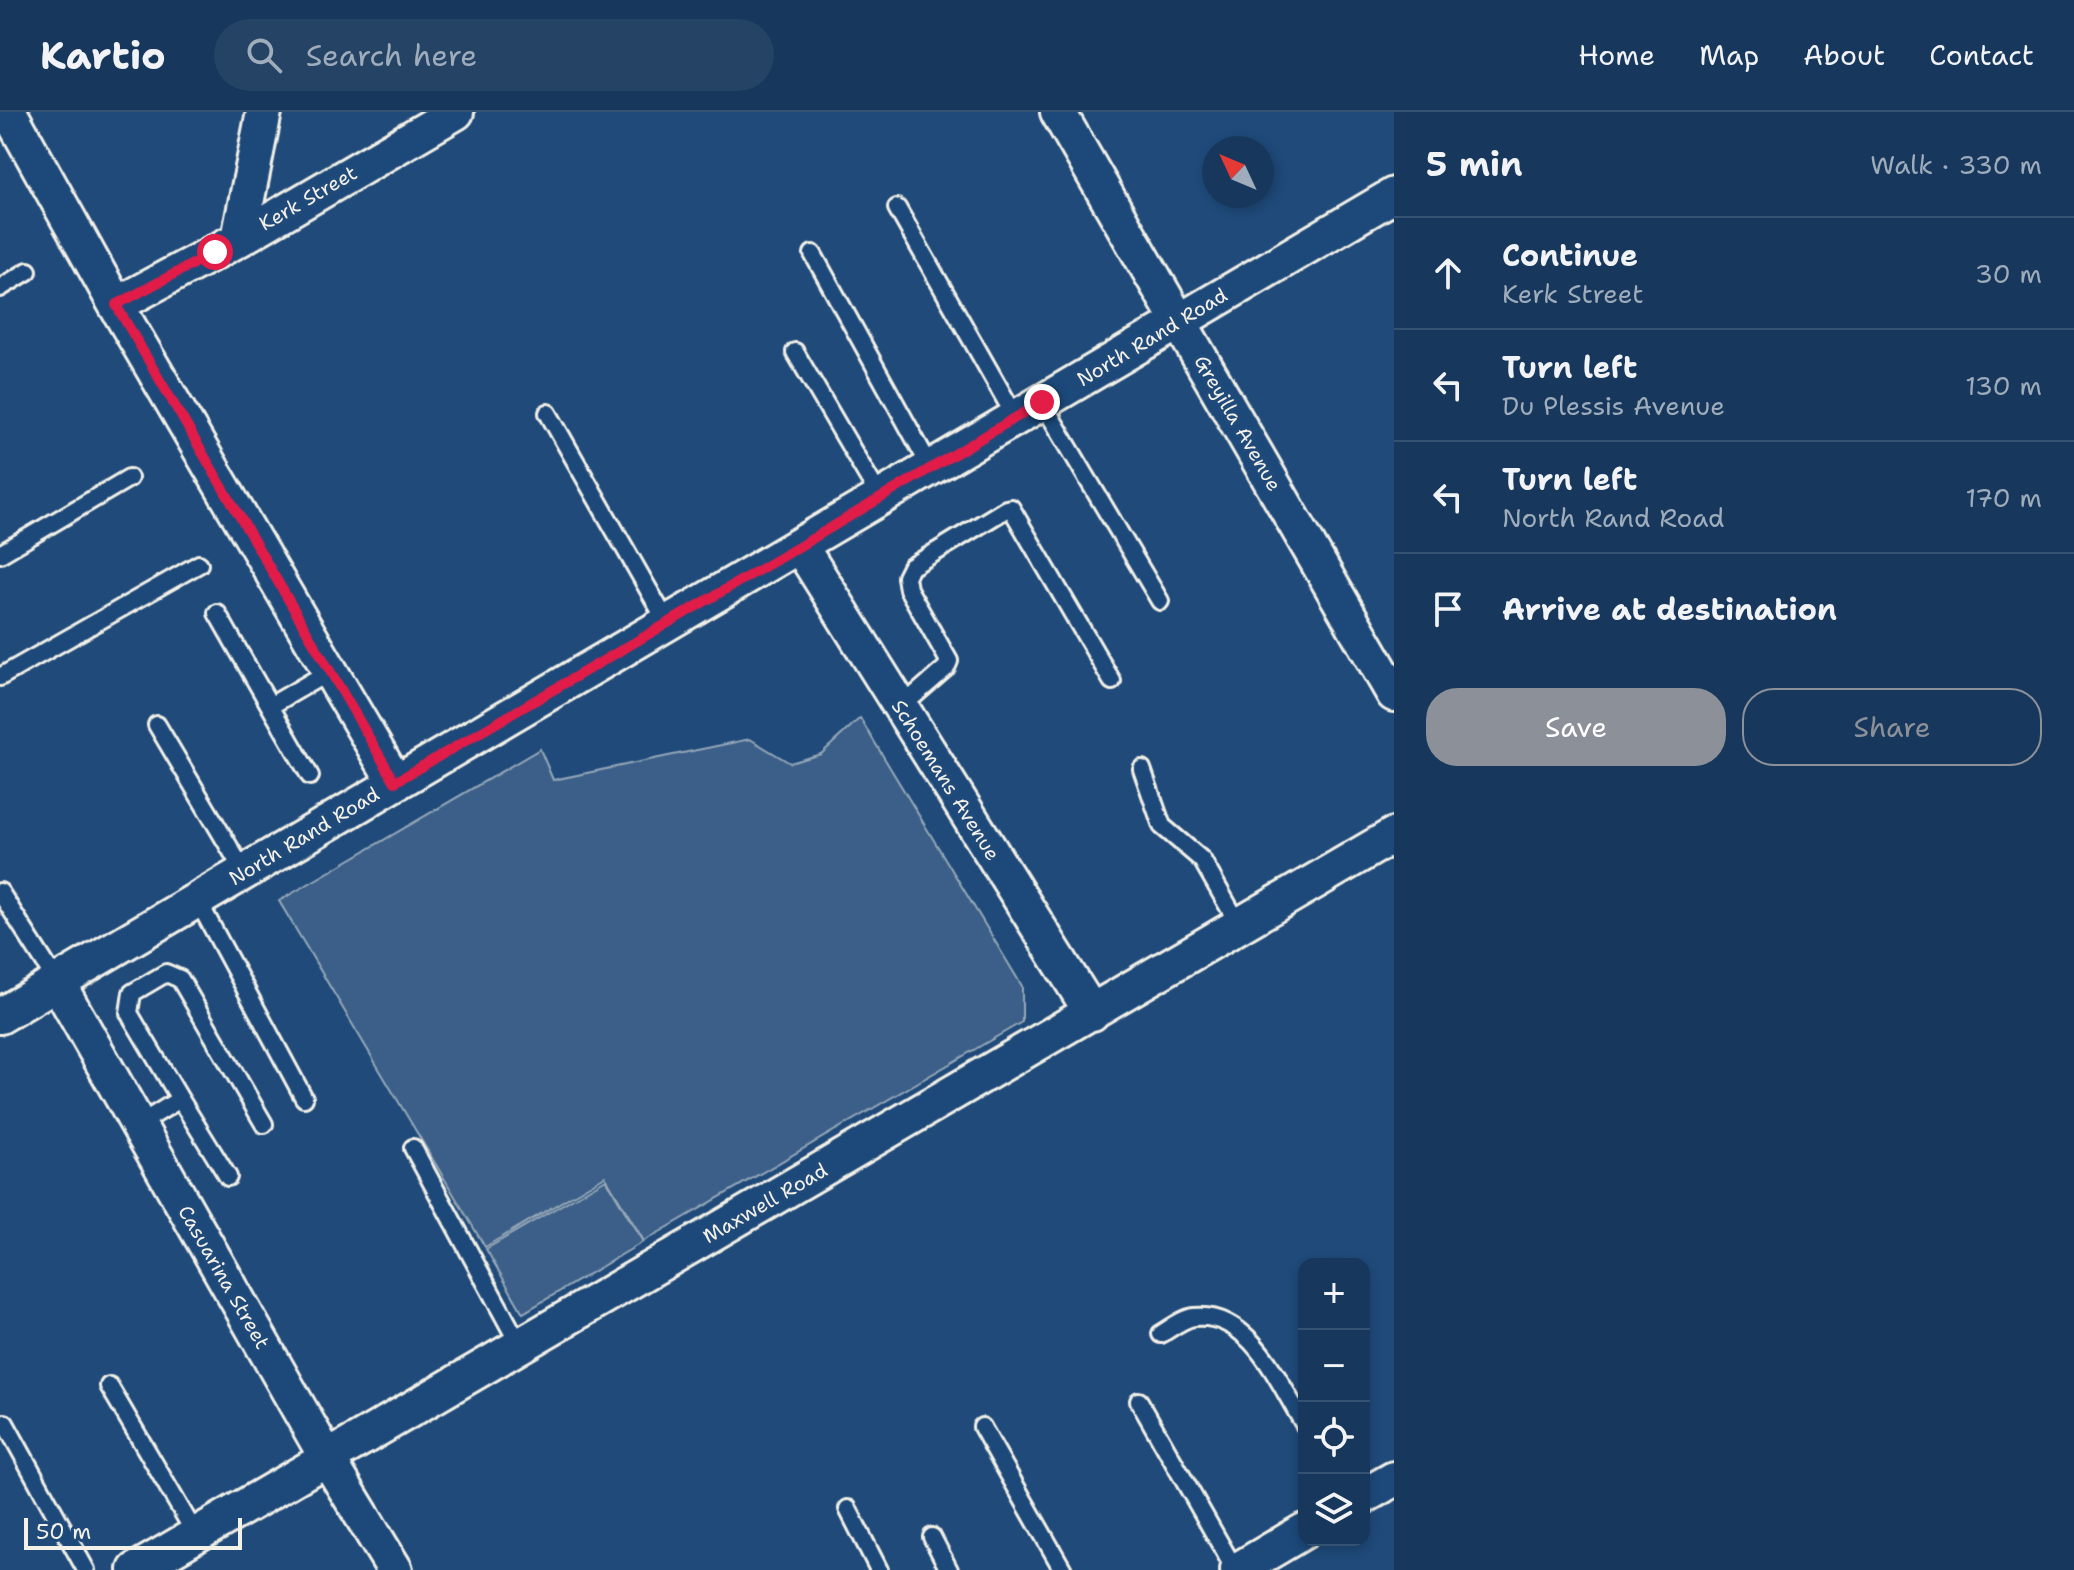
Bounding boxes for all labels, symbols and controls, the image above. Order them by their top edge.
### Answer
search box [214,19,774,91]
text: Kartio [40,30,166,81]
icon: search [242,33,286,77]
text: Search here [306,35,477,76]
text: Home [1578,36,1655,74]
text: Map [1699,36,1759,74]
text: About [1803,36,1885,74]
text: Contact [1929,36,2034,74]
north arrow [1202,136,1274,208]
text: 5 min [1426,141,1523,187]
text: Walk · 330 m [1870,147,2042,182]
street label: Kerk Street [254,160,362,236]
route start [197,234,233,270]
text: Continue [1502,235,1638,276]
icon: ahead [1426,251,1470,295]
text: 30 m [1975,256,2042,291]
text: Kerk Street [1502,276,1644,311]
street label: North Rand Road [1072,282,1232,392]
text: Turn left [1502,347,1637,388]
street label: Greyilla Avenue [1188,350,1288,496]
icon: left [1426,363,1470,407]
text: 130 m [1965,368,2042,403]
route end [1024,384,1060,420]
text: Du Plessis Avenue [1502,388,1725,423]
text: Turn left [1502,459,1637,500]
icon: left [1426,475,1470,519]
text: 170 m [1965,480,2042,515]
text: North Rand Road [1502,500,1725,535]
icon: arrive [1426,587,1470,631]
text: Arrive at destination [1502,589,1837,630]
button: Save [1426,688,1726,766]
button: Share [1742,688,2042,766]
street label: Schoemans Avenue [886,695,1006,865]
street label: North Rand Road [224,781,384,891]
street label: Maxwell Road [698,1157,832,1249]
street label: Casuarina Street [172,1200,276,1354]
map controls [1298,1258,1370,1546]
button: + [1298,1258,1370,1330]
button: − [1298,1330,1370,1402]
button: locate [1298,1402,1370,1474]
button: layers [1298,1474,1370,1546]
scale bar [24,1514,242,1550]
text: 50 m [36,1517,91,1546]

